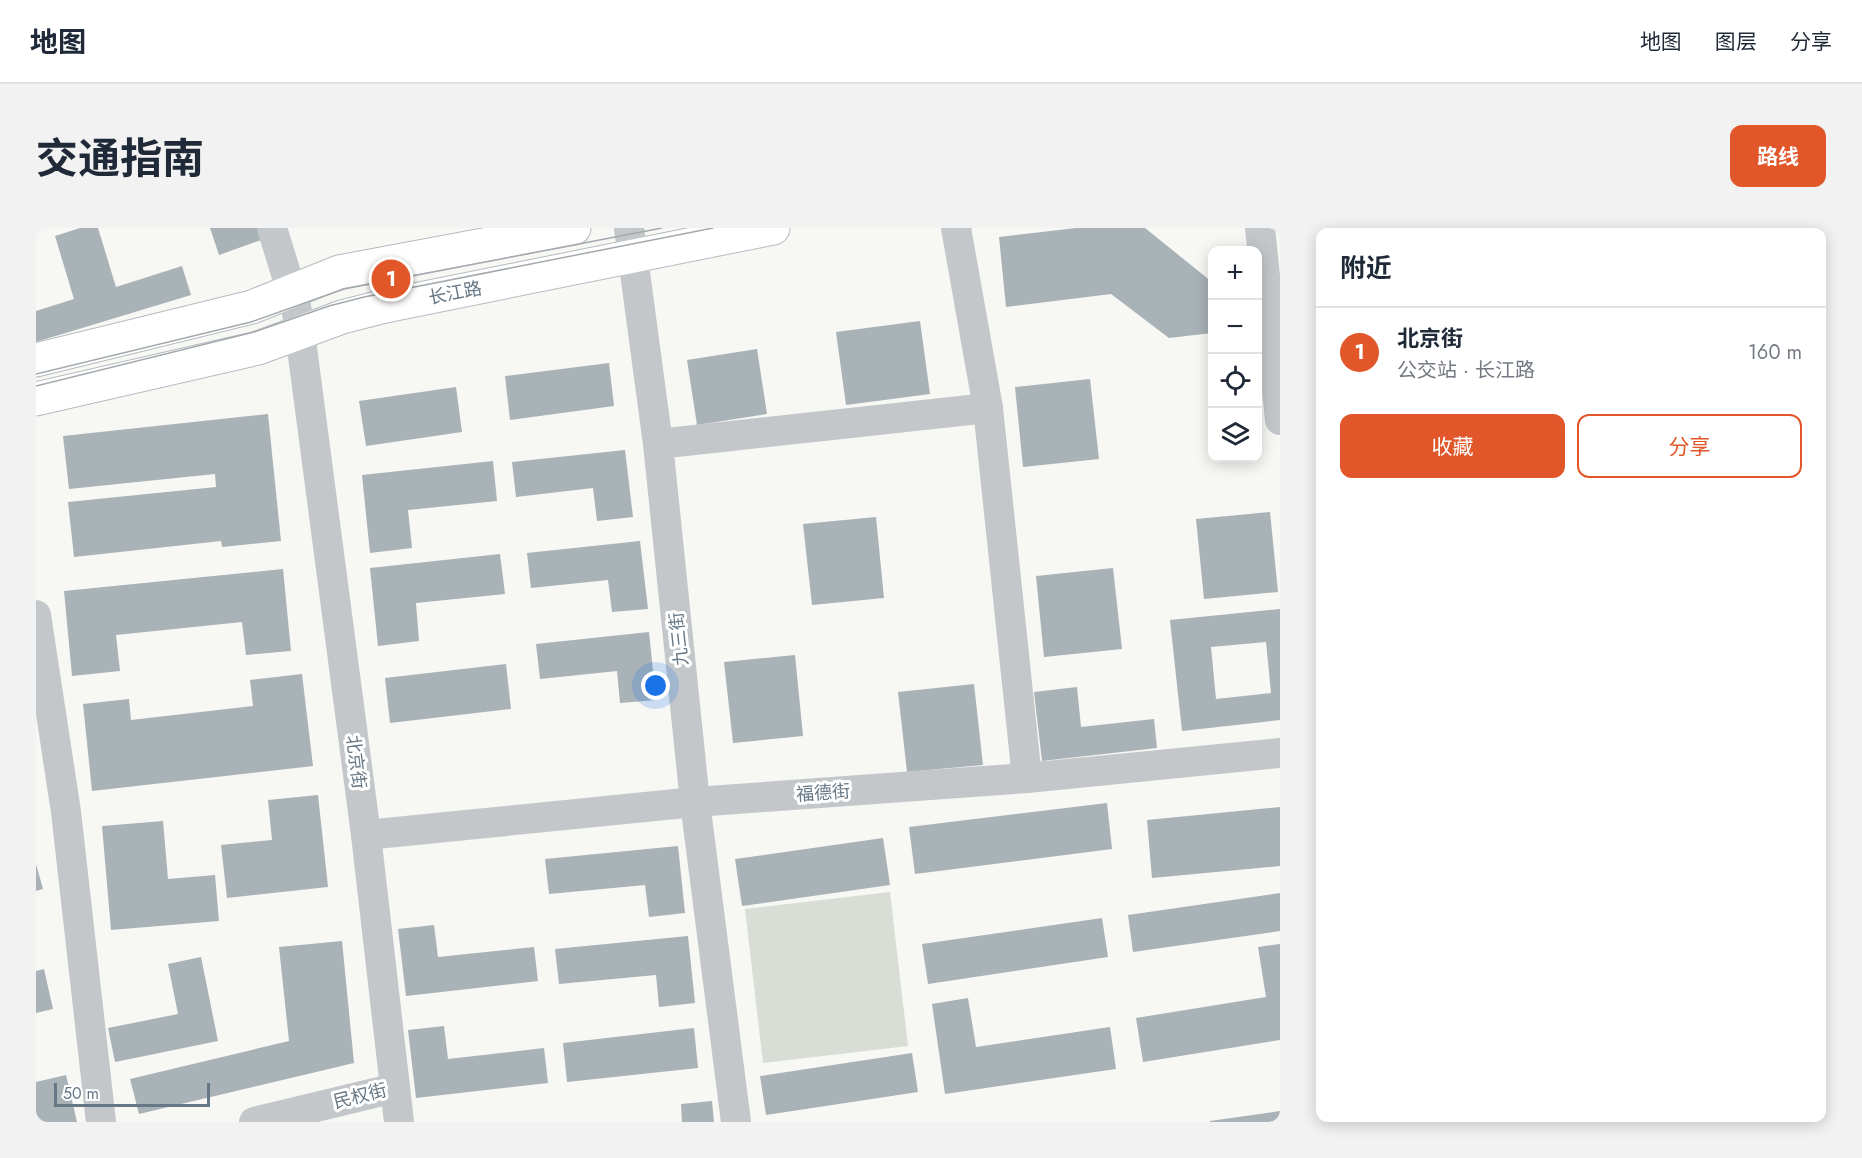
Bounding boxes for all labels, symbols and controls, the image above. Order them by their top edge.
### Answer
text: 地图 [30,22,86,63]
text: 地图 [1640,27,1682,57]
text: 图层 [1715,27,1757,57]
text: 分享 [1790,27,1832,57]
button: 路线 [1730,125,1826,187]
text: 交通指南 [36,128,204,189]
map controls [1208,246,1262,462]
button: + [1208,246,1262,300]
text: 附近 [1340,249,1392,287]
pin: 1 [372,256,410,302]
street label: 长江路 [426,275,484,311]
button: − [1208,300,1262,354]
text: 北京街 [1397,322,1463,354]
text: 1 [1354,338,1365,367]
text: 160 m [1748,338,1802,367]
button: locate [1208,354,1262,408]
text: 公交站 · 长江路 [1397,356,1535,385]
button: layers [1208,408,1262,462]
button: 收藏 [1340,414,1565,478]
button: 分享 [1577,414,1802,478]
street label: 九三街 [663,611,695,667]
your location [641,671,670,700]
street label: 北京街 [340,734,372,790]
street label: 福德街 [795,778,851,808]
street label: 民权街 [331,1077,389,1115]
scale bar [54,1080,210,1108]
text: 50 m [63,1082,99,1105]

